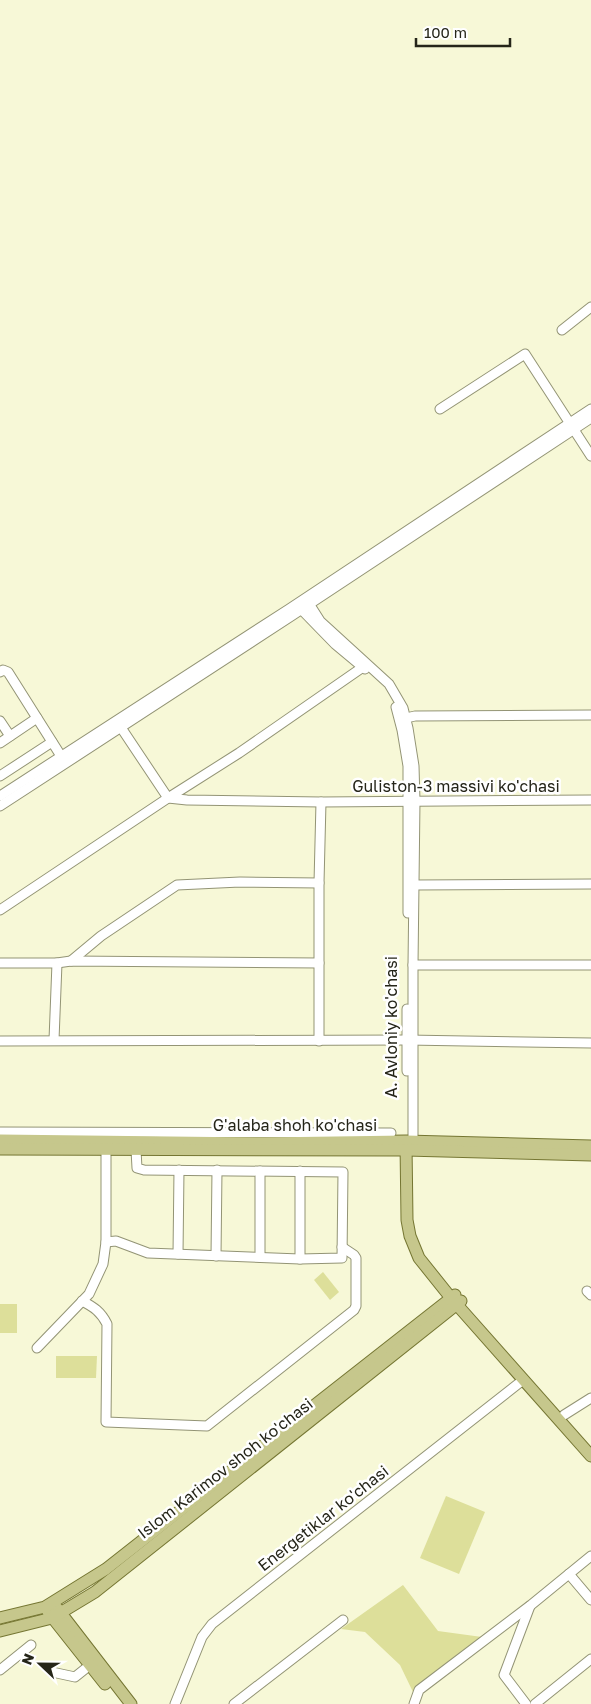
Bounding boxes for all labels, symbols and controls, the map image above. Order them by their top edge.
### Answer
scale bar [416,15,510,47]
text: 100 m [424,23,467,41]
street label: Guliston-3 massivi ko'chasi [352,776,560,796]
street label: A. Avloniy ko'chasi [381,956,401,1098]
street label: G'alaba shoh ko'chasi [213,1115,377,1135]
street label: Islom Karimov shoh ko'chasi [133,1393,317,1543]
street label: Energetiklar ko'chasi [254,1461,392,1575]
north arrow [15,1639,65,1689]
text: N [18,1651,37,1667]

